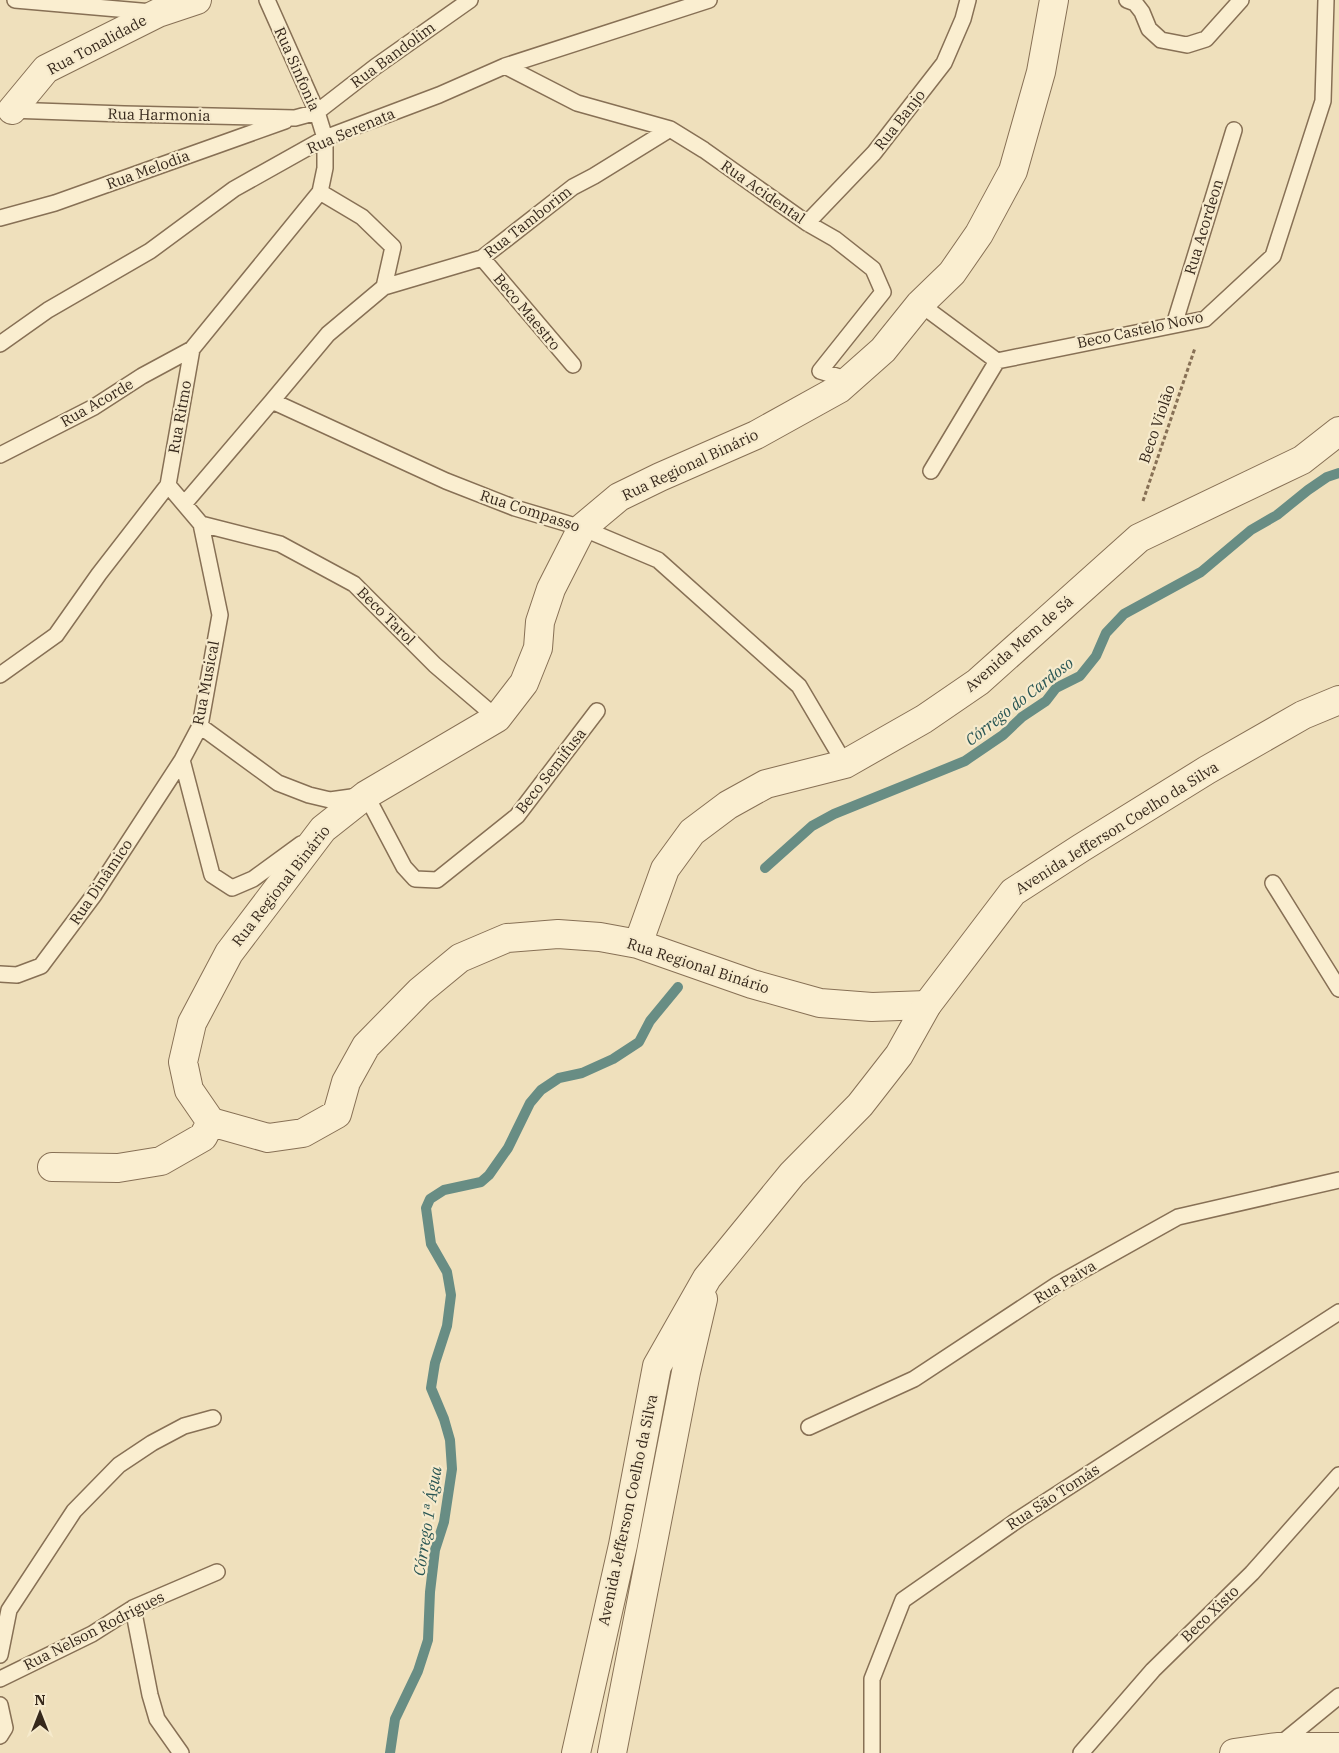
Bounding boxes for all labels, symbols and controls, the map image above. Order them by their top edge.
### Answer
street label: Rua Tonalidade [44,10,150,79]
street label: Rua Bandolim [347,18,439,92]
street label: Rua Sinfonia [270,24,324,114]
street label: Rua Banjo [870,86,929,154]
street label: Rua Harmonia [107,104,211,125]
street label: Rua Serenata [304,104,398,158]
street label: Rua Melodia [104,146,192,193]
street label: Rua Acidental [718,156,809,228]
street label: Rua Acordeon [1180,176,1227,277]
street label: Rua Tamborim [480,182,575,262]
street label: Beco Maestro [490,269,565,354]
street label: Beco Castelo Novo [1075,307,1205,352]
street label: Rua Acorde [57,374,137,431]
street label: Rua Ritmo [164,379,195,455]
street label: Beco Violão [1134,382,1179,466]
street label: Rua Regional Binário [619,425,761,505]
street label: Rua Compasso [478,485,582,536]
street label: Beco Tarol [353,583,419,649]
street label: Avenida Mem de Sá [961,591,1077,696]
street label: Rua Musical [188,639,223,727]
water label: Córrego do Cardoso [961,652,1077,750]
street label: Beco Semifusa [511,724,590,817]
street label: Avenida Jefferson Coelho da Silva [1012,757,1222,898]
street label: Rua Regional Binário [227,821,334,950]
street label: Rua Dinâmico [65,835,136,928]
street label: Rua Regional Binário [625,934,772,997]
street label: Rua Paiva [1030,1256,1099,1307]
street label: Avenida Jefferson Coelho da Silva [594,1392,661,1627]
street label: Rua São Tomás [1003,1459,1103,1534]
water label: Córrego 1ª Água [408,1465,446,1577]
street label: Beco Xisto [1177,1581,1243,1646]
street label: Rua Nelson Rodrigues [20,1587,167,1674]
north arrow [15,1688,65,1738]
text: N [34,1691,46,1709]

